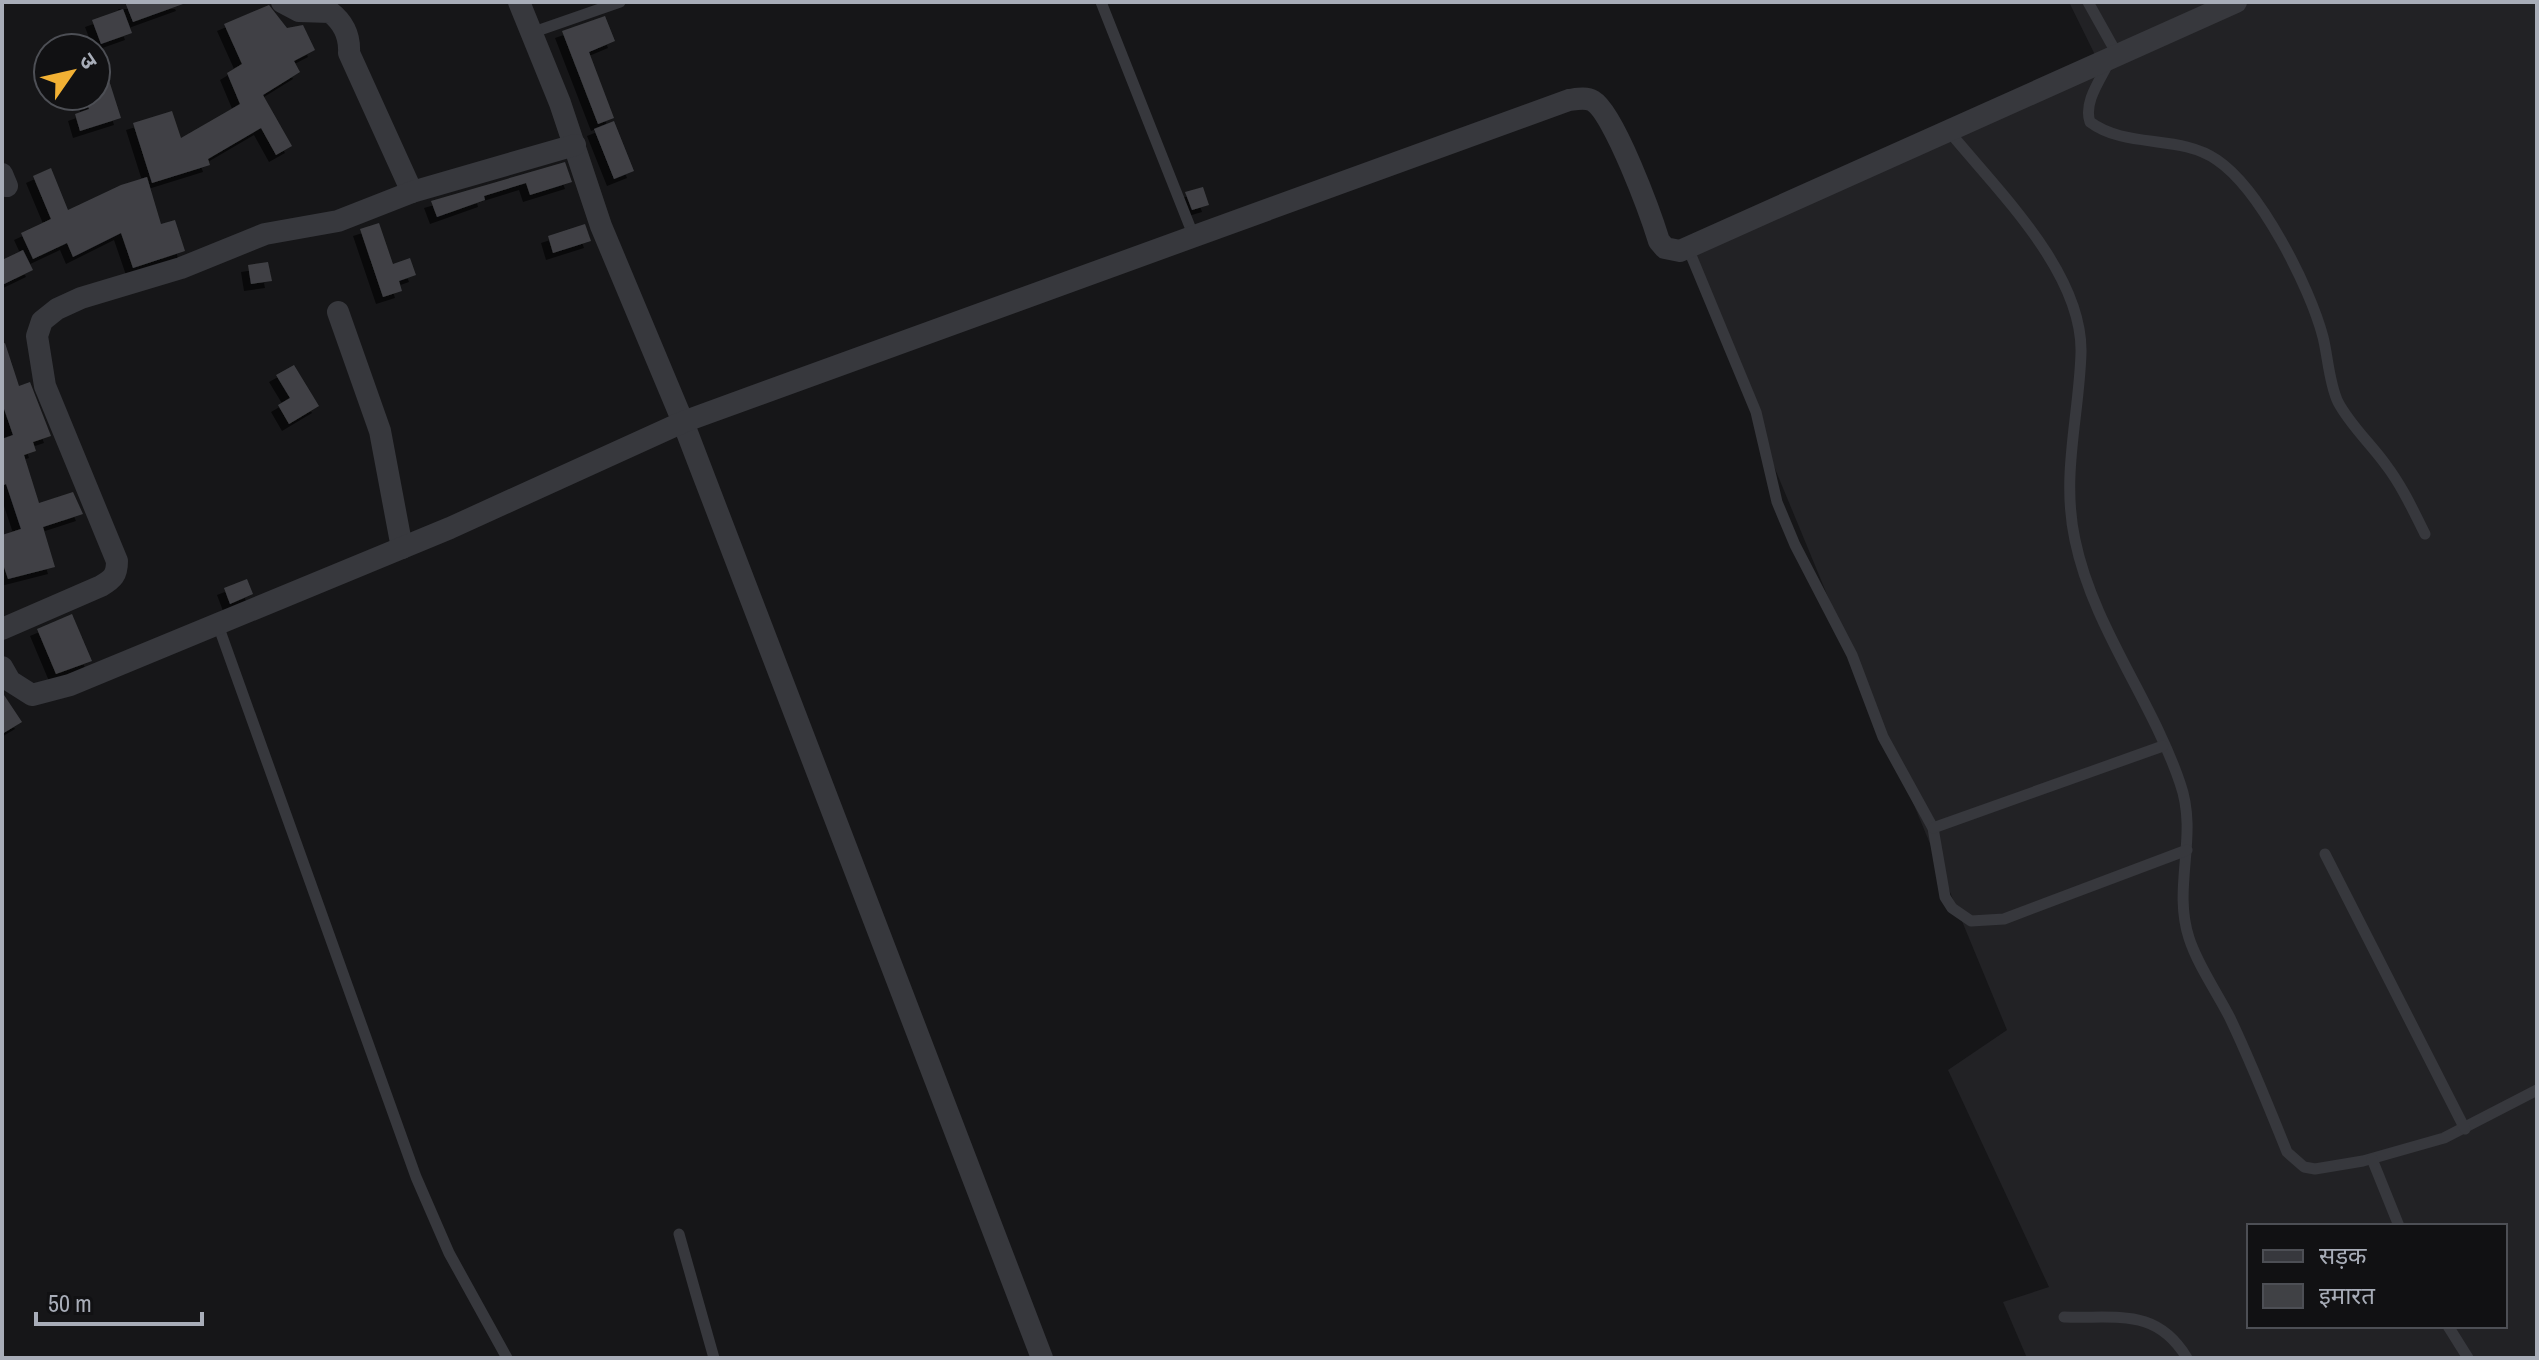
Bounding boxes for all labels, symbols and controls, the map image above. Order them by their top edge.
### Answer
north arrow [32,32,112,112]
text: उ [73,47,105,75]
legend [2247,1224,2507,1328]
text: सड़क [2319,1239,2367,1271]
scale bar [36,1276,202,1326]
text: इमारत [2319,1279,2376,1311]
text: 50 m [48,1287,92,1319]

